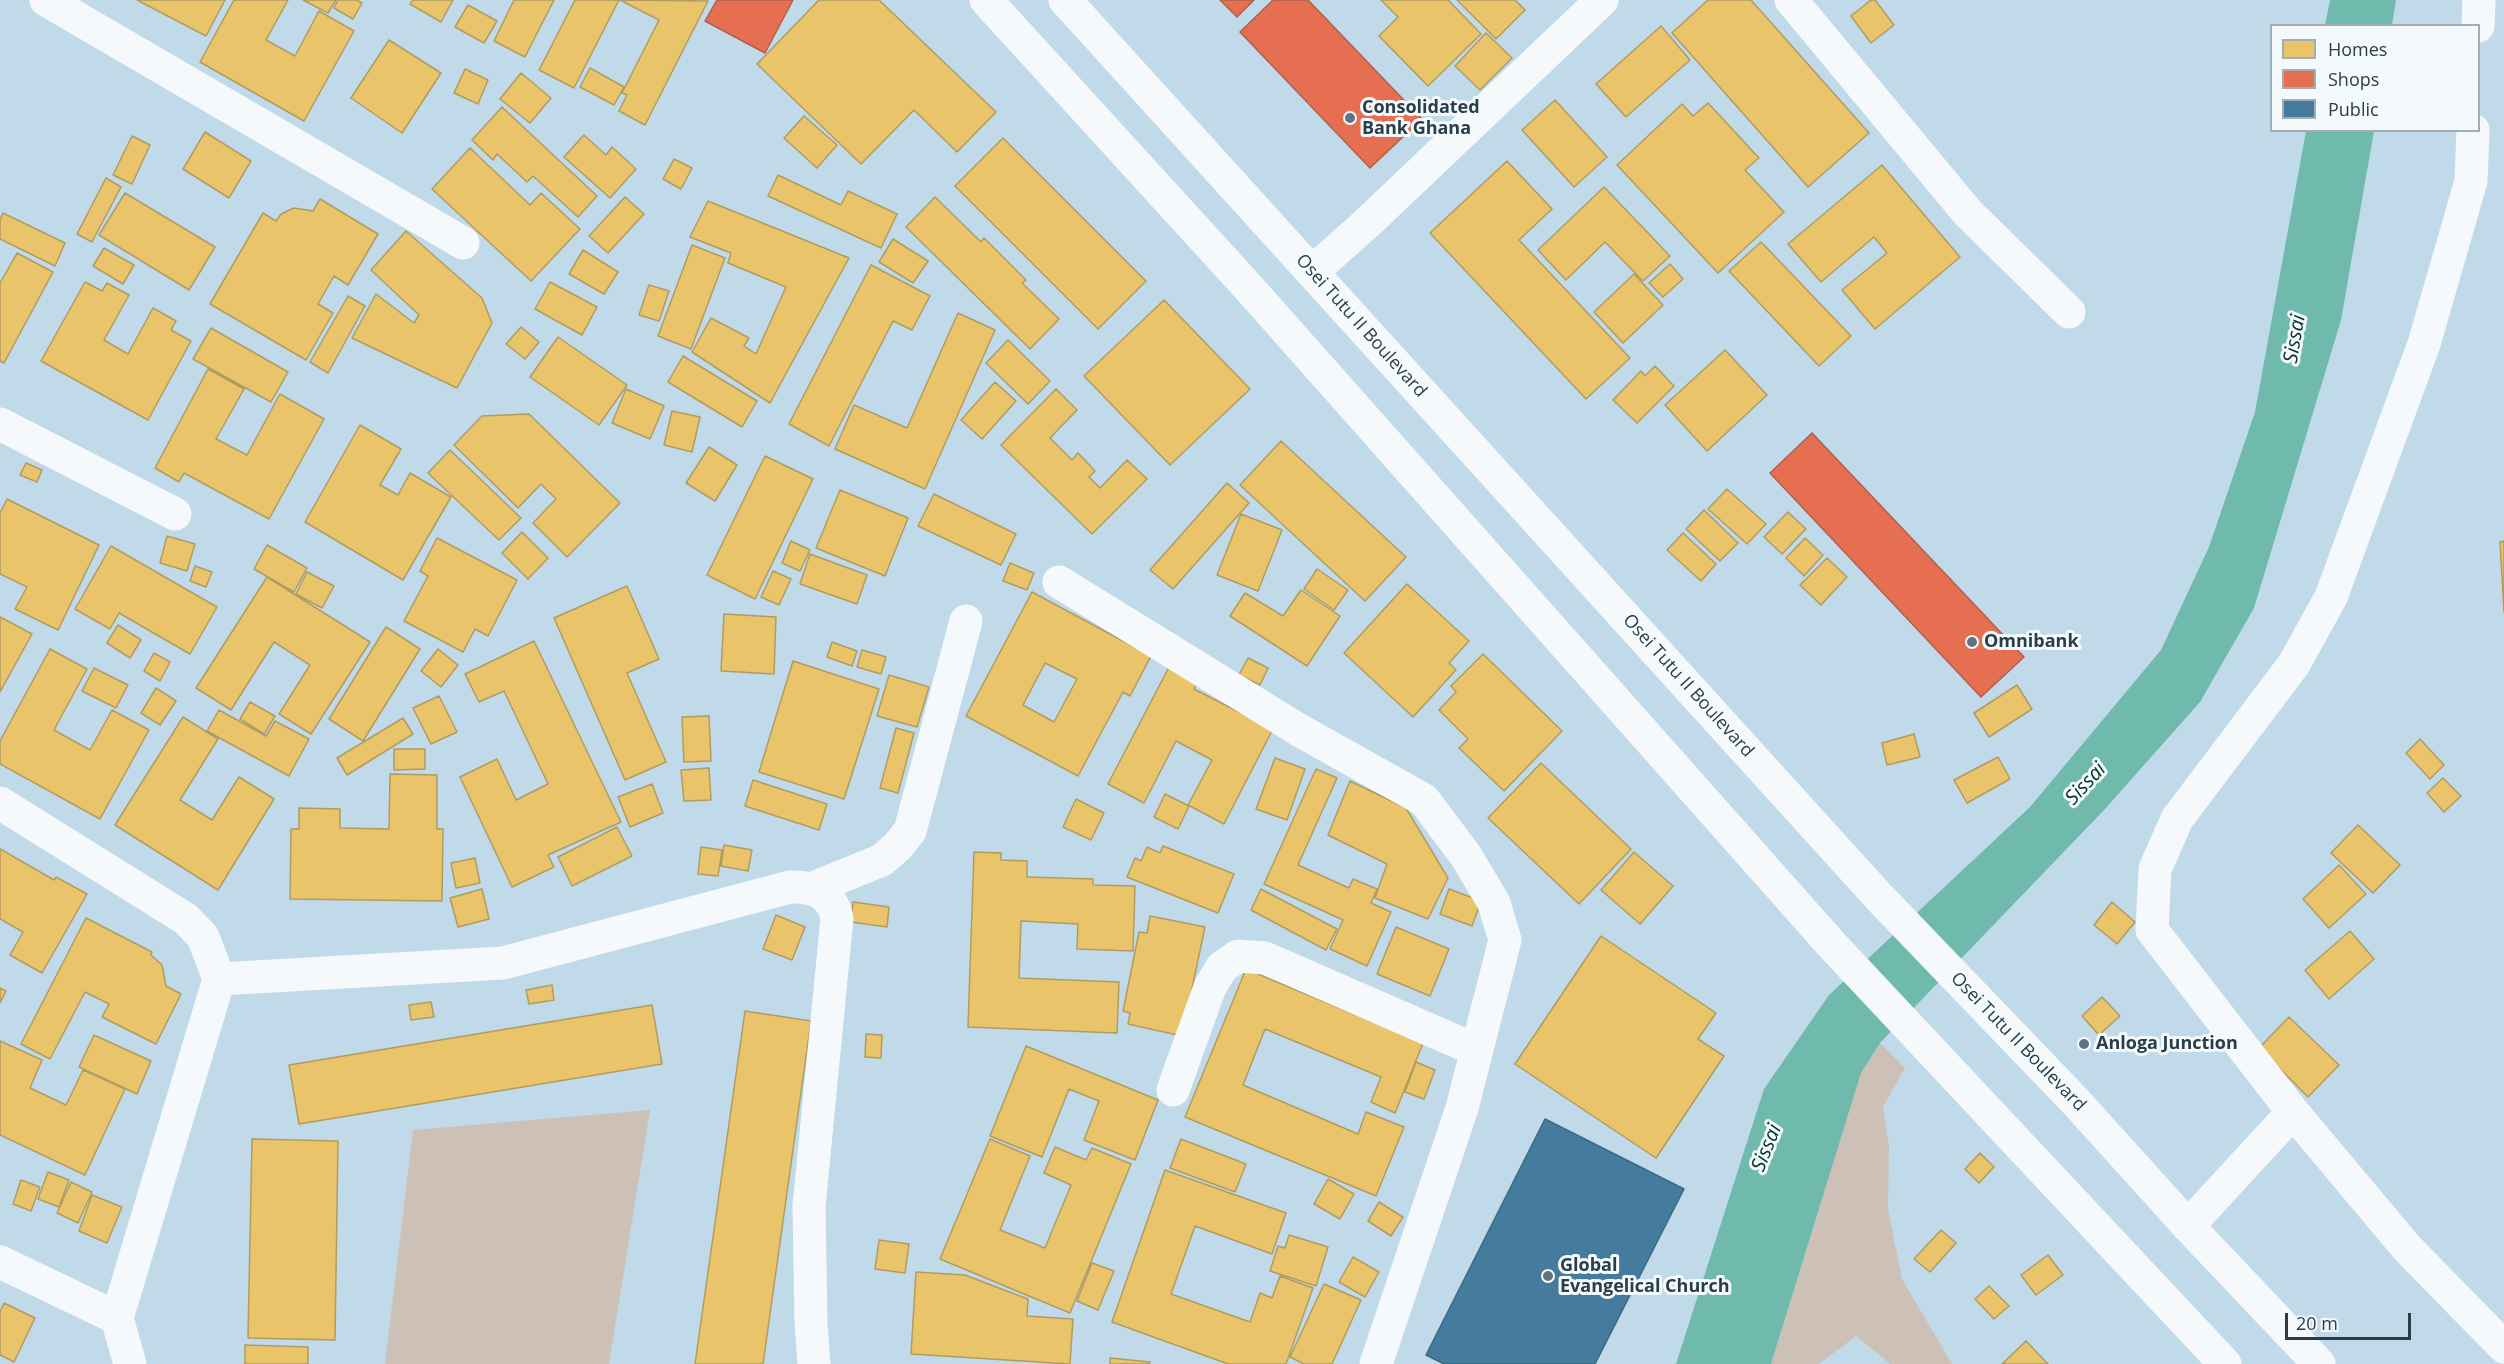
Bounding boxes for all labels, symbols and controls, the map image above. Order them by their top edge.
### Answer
legend [2270,24,2480,132]
text: Homes [2328,37,2387,61]
text: Shops [2328,67,2379,91]
place label: Consolidated Bank Ghana [1362,97,1480,140]
text: Public [2328,97,2379,121]
marker: Consolidated Bank Ghana [1343,111,1357,125]
street label: Osei Tutu II Boulevard [1291,250,1431,402]
water label: Sissai [2279,313,2311,365]
street label: Osei Tutu II Boulevard [1618,610,1758,762]
place label: Omnibank [1984,631,2079,653]
marker: Omnibank [1965,635,1979,649]
water label: Sissai [2061,758,2111,810]
street label: Osei Tutu II Boulevard [1946,968,2090,1116]
place label: Anloga Junction [2096,1033,2238,1055]
marker: Anloga Junction [2077,1037,2091,1051]
water label: Sissai [1747,1121,1787,1175]
place label: Global Evangelical Church [1560,1255,1729,1298]
marker: Global Evangelical Church [1541,1269,1555,1283]
scale bar [2288,1301,2414,1339]
text: 20 m [2296,1311,2338,1335]

